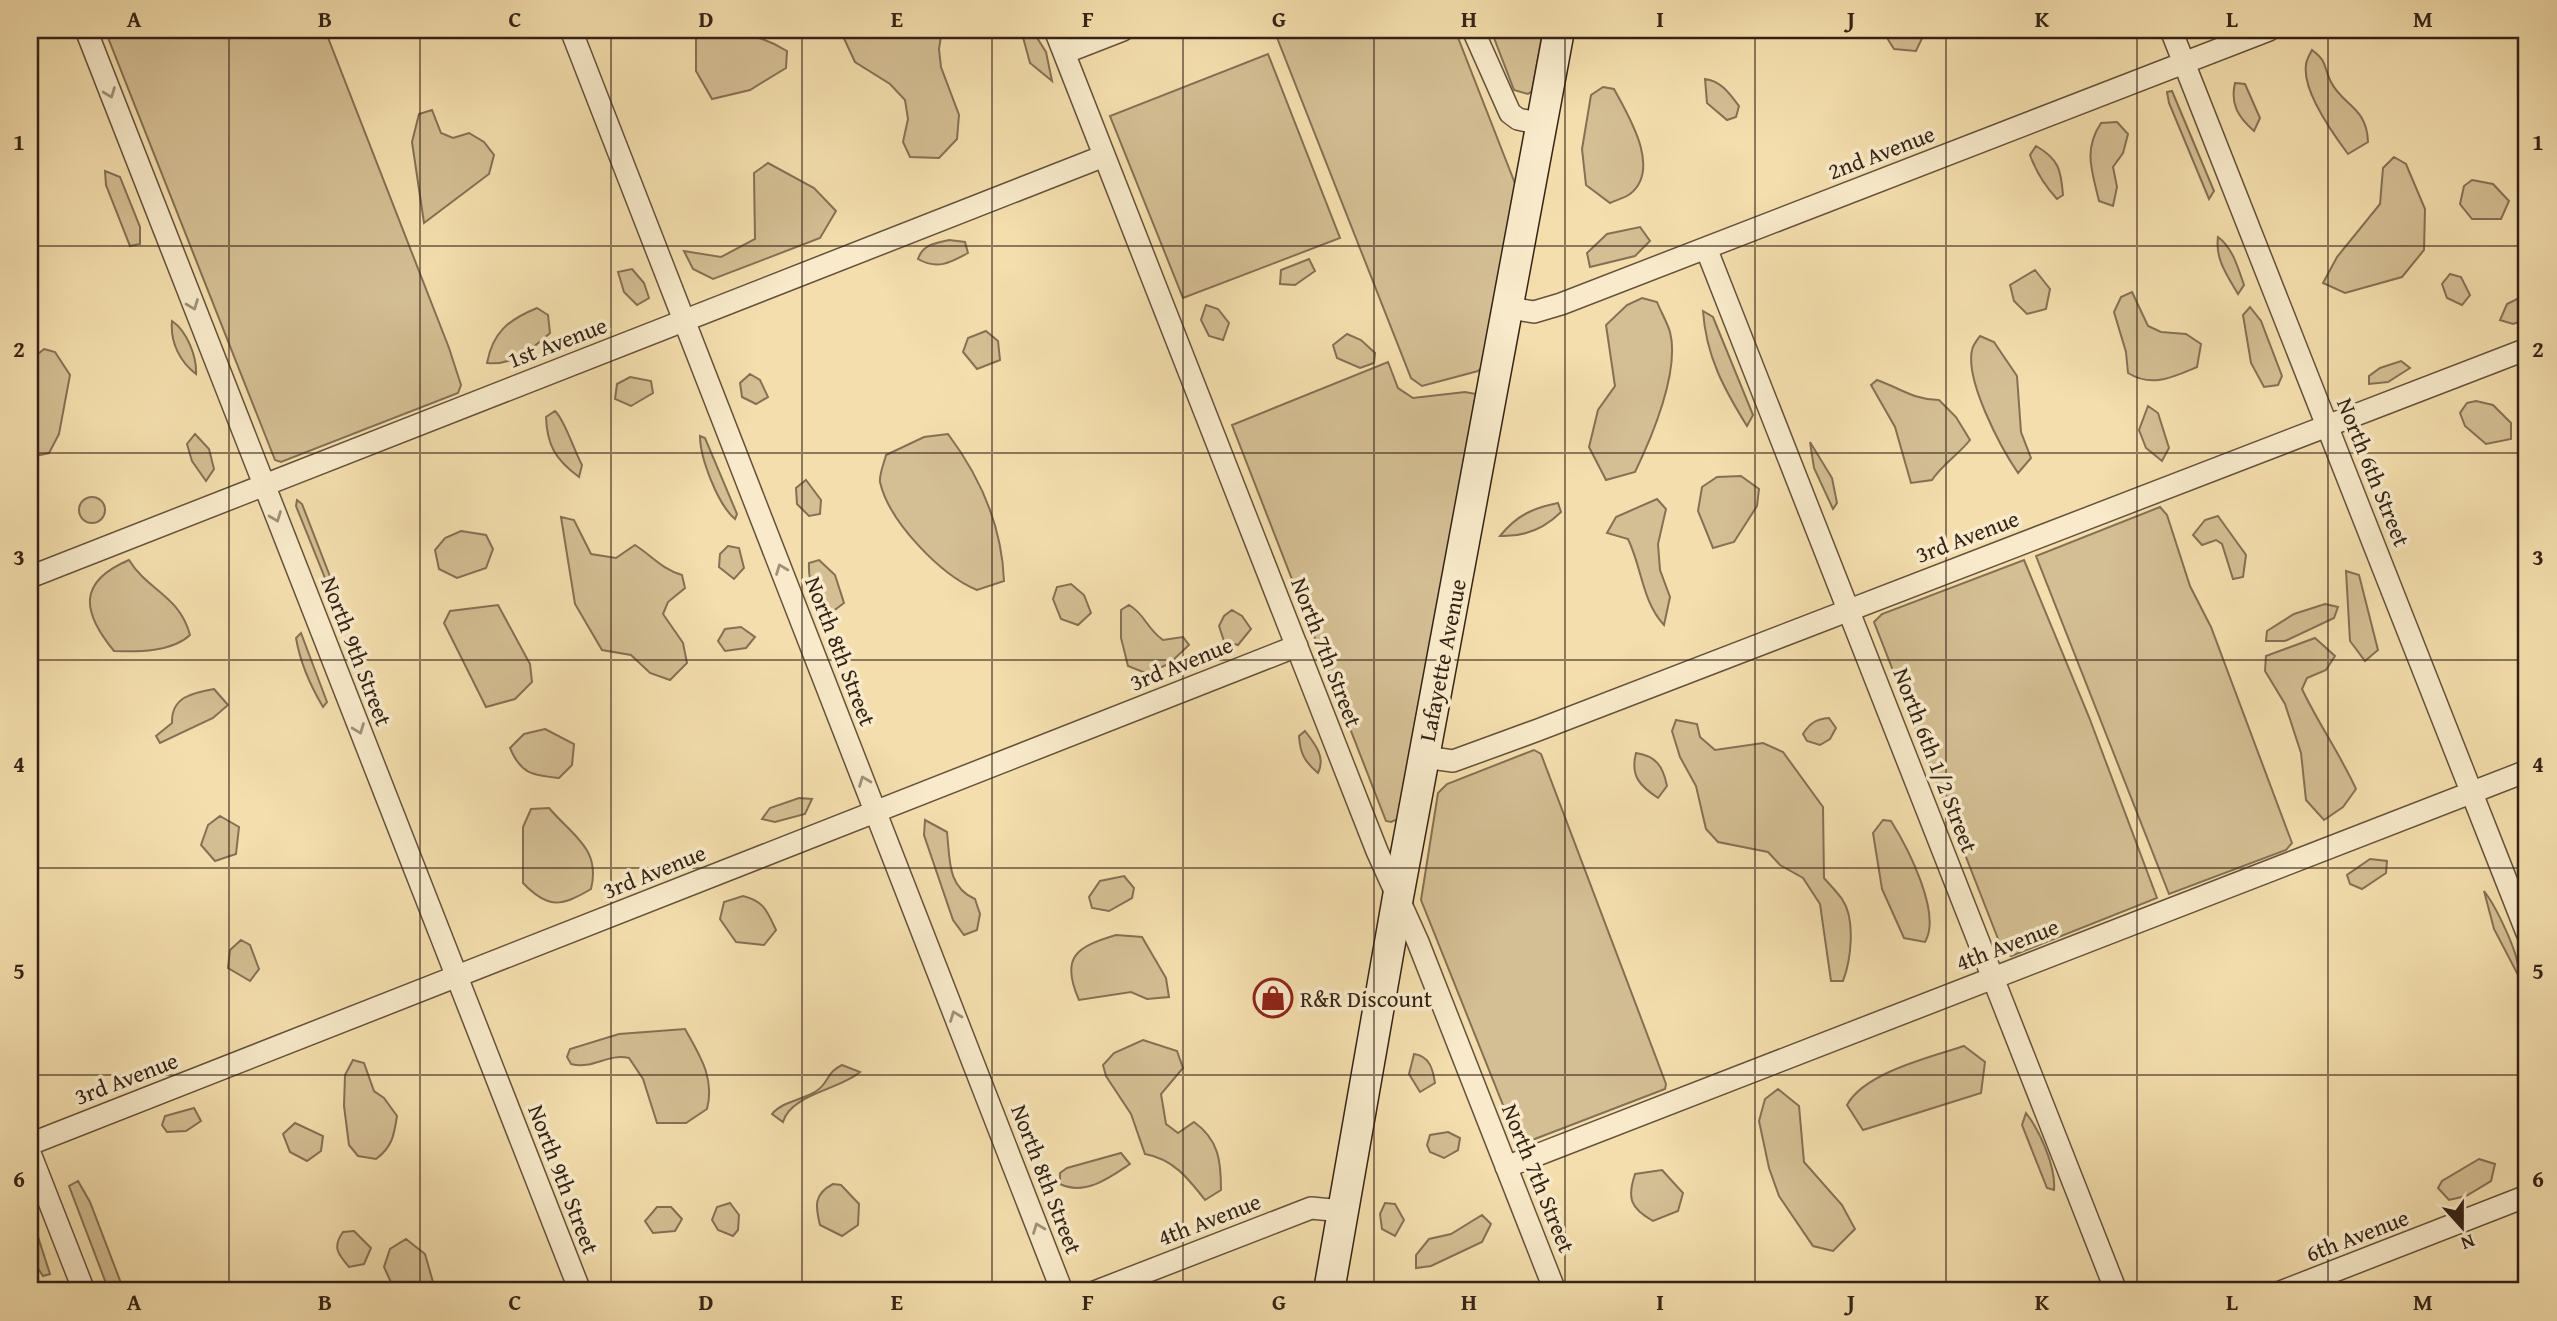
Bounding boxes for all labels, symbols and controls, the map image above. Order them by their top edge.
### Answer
text: A [127,2,142,35]
text: B [318,2,332,35]
text: C [508,2,522,35]
text: D [699,2,714,35]
text: E [891,2,903,35]
text: F [1082,2,1094,35]
text: G [1272,2,1286,35]
text: H [1461,2,1477,35]
text: I [1656,2,1664,35]
text: J [1843,2,1855,35]
text: K [2035,2,2050,35]
text: L [2226,2,2238,35]
text: M [2413,2,2433,35]
one-way arrow [102,87,116,99]
street label: 2nd Avenue [1823,117,1939,187]
text: 1 [13,125,25,158]
text: 1 [2532,125,2544,158]
one-way arrow [185,299,199,311]
street label: 1st Avenue [503,308,611,376]
text: 2 [13,332,25,365]
text: 2 [2532,332,2544,365]
street label: North 6th Street [2329,393,2419,551]
street label: 3rd Avenue [1911,501,2023,571]
one-way arrow [268,510,282,522]
text: 3 [13,540,25,573]
text: 3 [2532,540,2544,573]
one-way arrow [775,564,789,576]
street label: North 9th Street [313,571,401,731]
street label: North 8th Street [797,571,885,731]
street label: North 7th Street [1283,572,1371,732]
street label: Lafayette Avenue [1410,576,1474,744]
street label: 3rd Avenue [1125,627,1237,699]
street label: North 6th 1/2 Street [1886,663,1986,857]
one-way arrow [351,722,365,734]
text: 4 [13,747,25,780]
text: 4 [2532,747,2544,780]
one-way arrow [858,775,872,787]
street label: 3rd Avenue [598,835,710,907]
street label: 4th Avenue [1951,909,2063,979]
text: 5 [13,954,25,987]
text: 5 [2532,954,2544,987]
shop icon: R&R Discount [1252,977,1294,1019]
place label: R&R Discount [1300,982,1432,1015]
one-way arrow [949,1010,963,1022]
street label: 3rd Avenue [70,1043,182,1113]
street label: North 9th Street [520,1099,608,1259]
street label: North 8th Street [1003,1099,1091,1259]
street label: North 7th Street [1494,1099,1584,1257]
text: 6 [13,1162,25,1195]
text: 6 [2532,1162,2544,1195]
street label: 4th Avenue [1153,1184,1265,1254]
north arrow [2428,1192,2498,1262]
street label: 6th Avenue [2301,1200,2413,1270]
one-way arrow [1032,1222,1046,1234]
text: N [2457,1228,2479,1258]
text: A [127,1285,142,1318]
text: B [318,1285,332,1318]
text: C [508,1285,522,1318]
text: D [699,1285,714,1318]
text: E [891,1285,903,1318]
text: F [1082,1285,1094,1318]
text: G [1272,1285,1286,1318]
text: H [1461,1285,1477,1318]
text: I [1656,1285,1664,1318]
text: J [1843,1285,1855,1318]
text: K [2035,1285,2050,1318]
text: L [2226,1285,2238,1318]
text: M [2413,1285,2433,1318]

